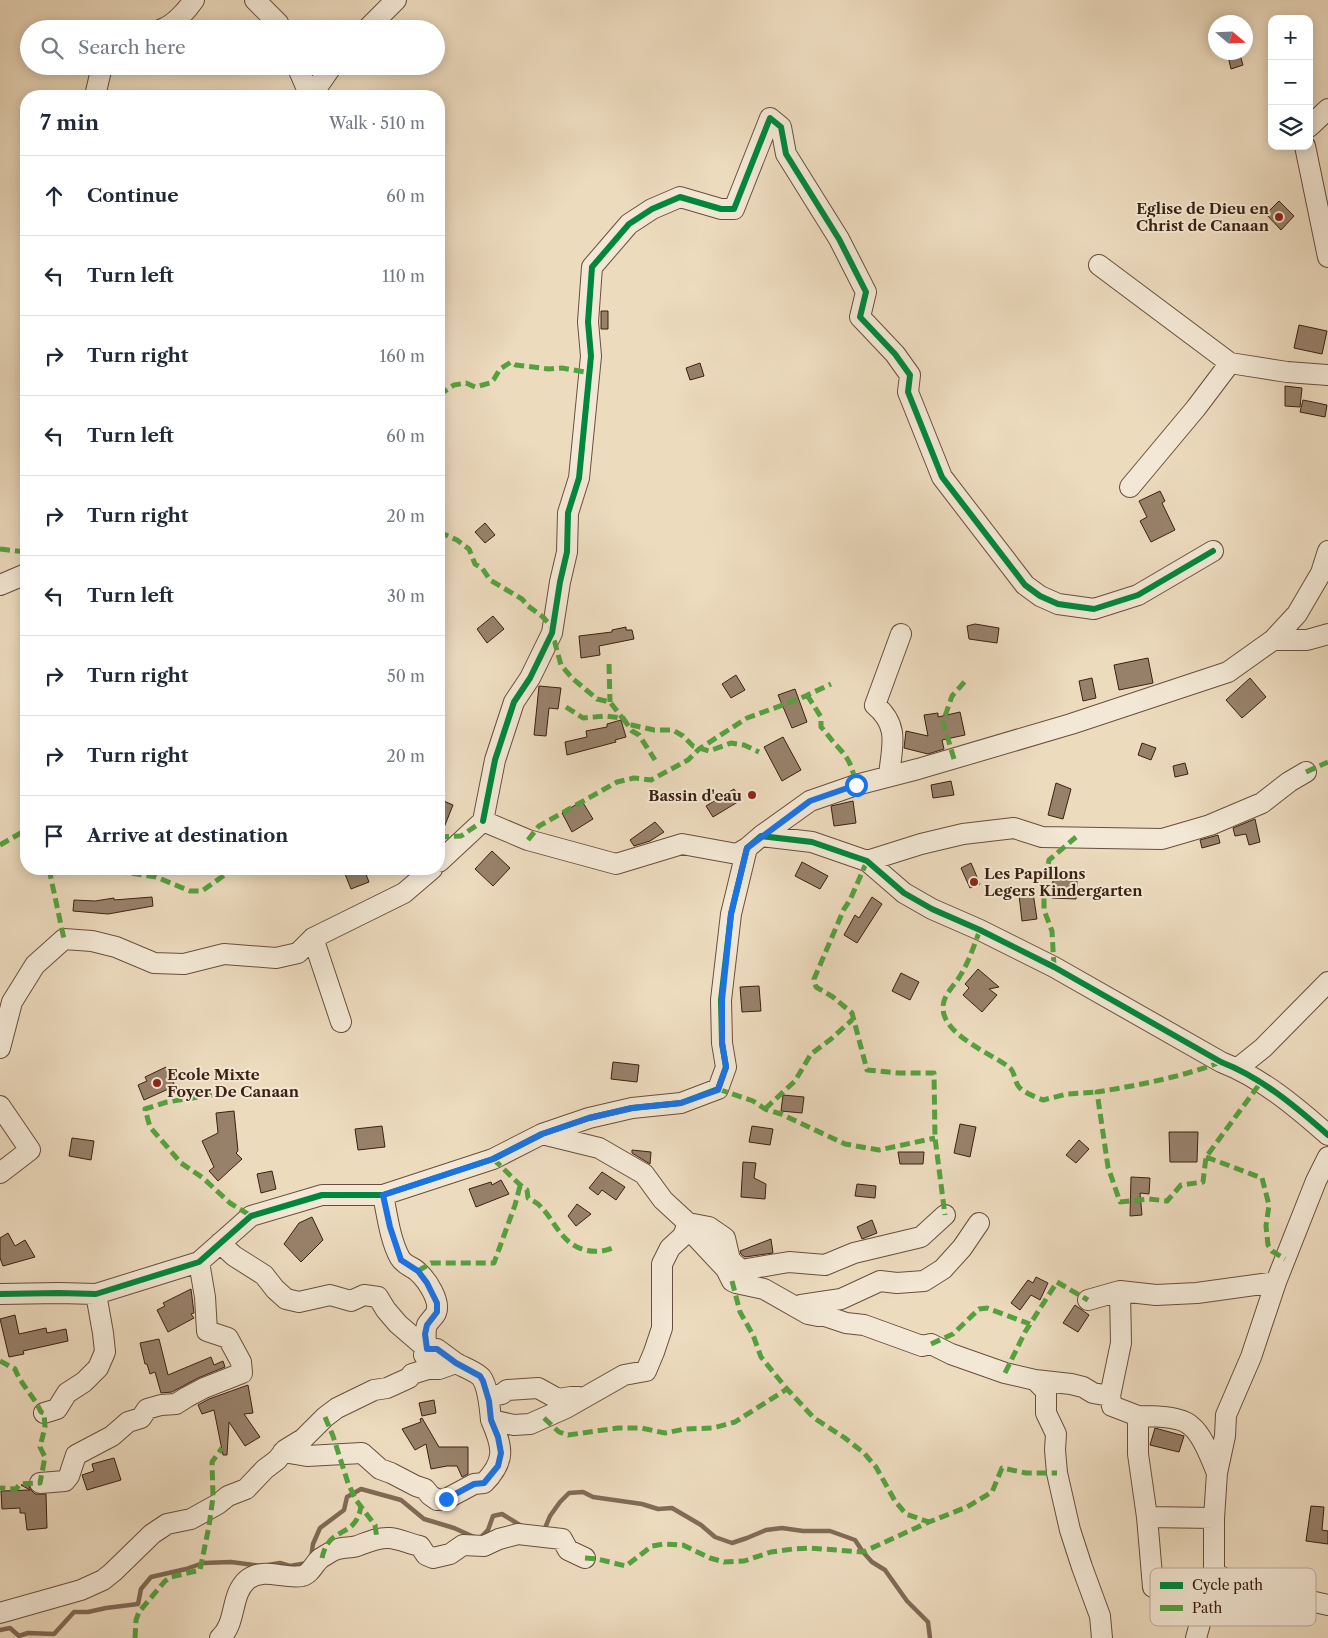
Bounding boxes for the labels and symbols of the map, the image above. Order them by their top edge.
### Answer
north arrow [1208,15,1253,60]
place label: Eglise de Dieu en Christ de Canaan [1136,199,1270,235]
marker: Eglise de Dieu en Christ de Canaan [1273,211,1285,223]
route start [845,774,868,797]
place label: Bassin d'eau [648,786,742,805]
marker: Bassin d'eau [746,789,758,801]
place label: Les Papillons Legers Kindergarten [984,864,1143,900]
marker: Les Papillons Legers Kindergarten [968,876,980,888]
place label: Ecole Mixte Foyer De Canaan [167,1065,300,1101]
marker: Ecole Mixte Foyer De Canaan [151,1077,163,1089]
route end [435,1488,458,1511]
legend [1150,1568,1316,1626]
text: Cycle path [1192,1576,1263,1594]
text: Path [1192,1599,1222,1617]

